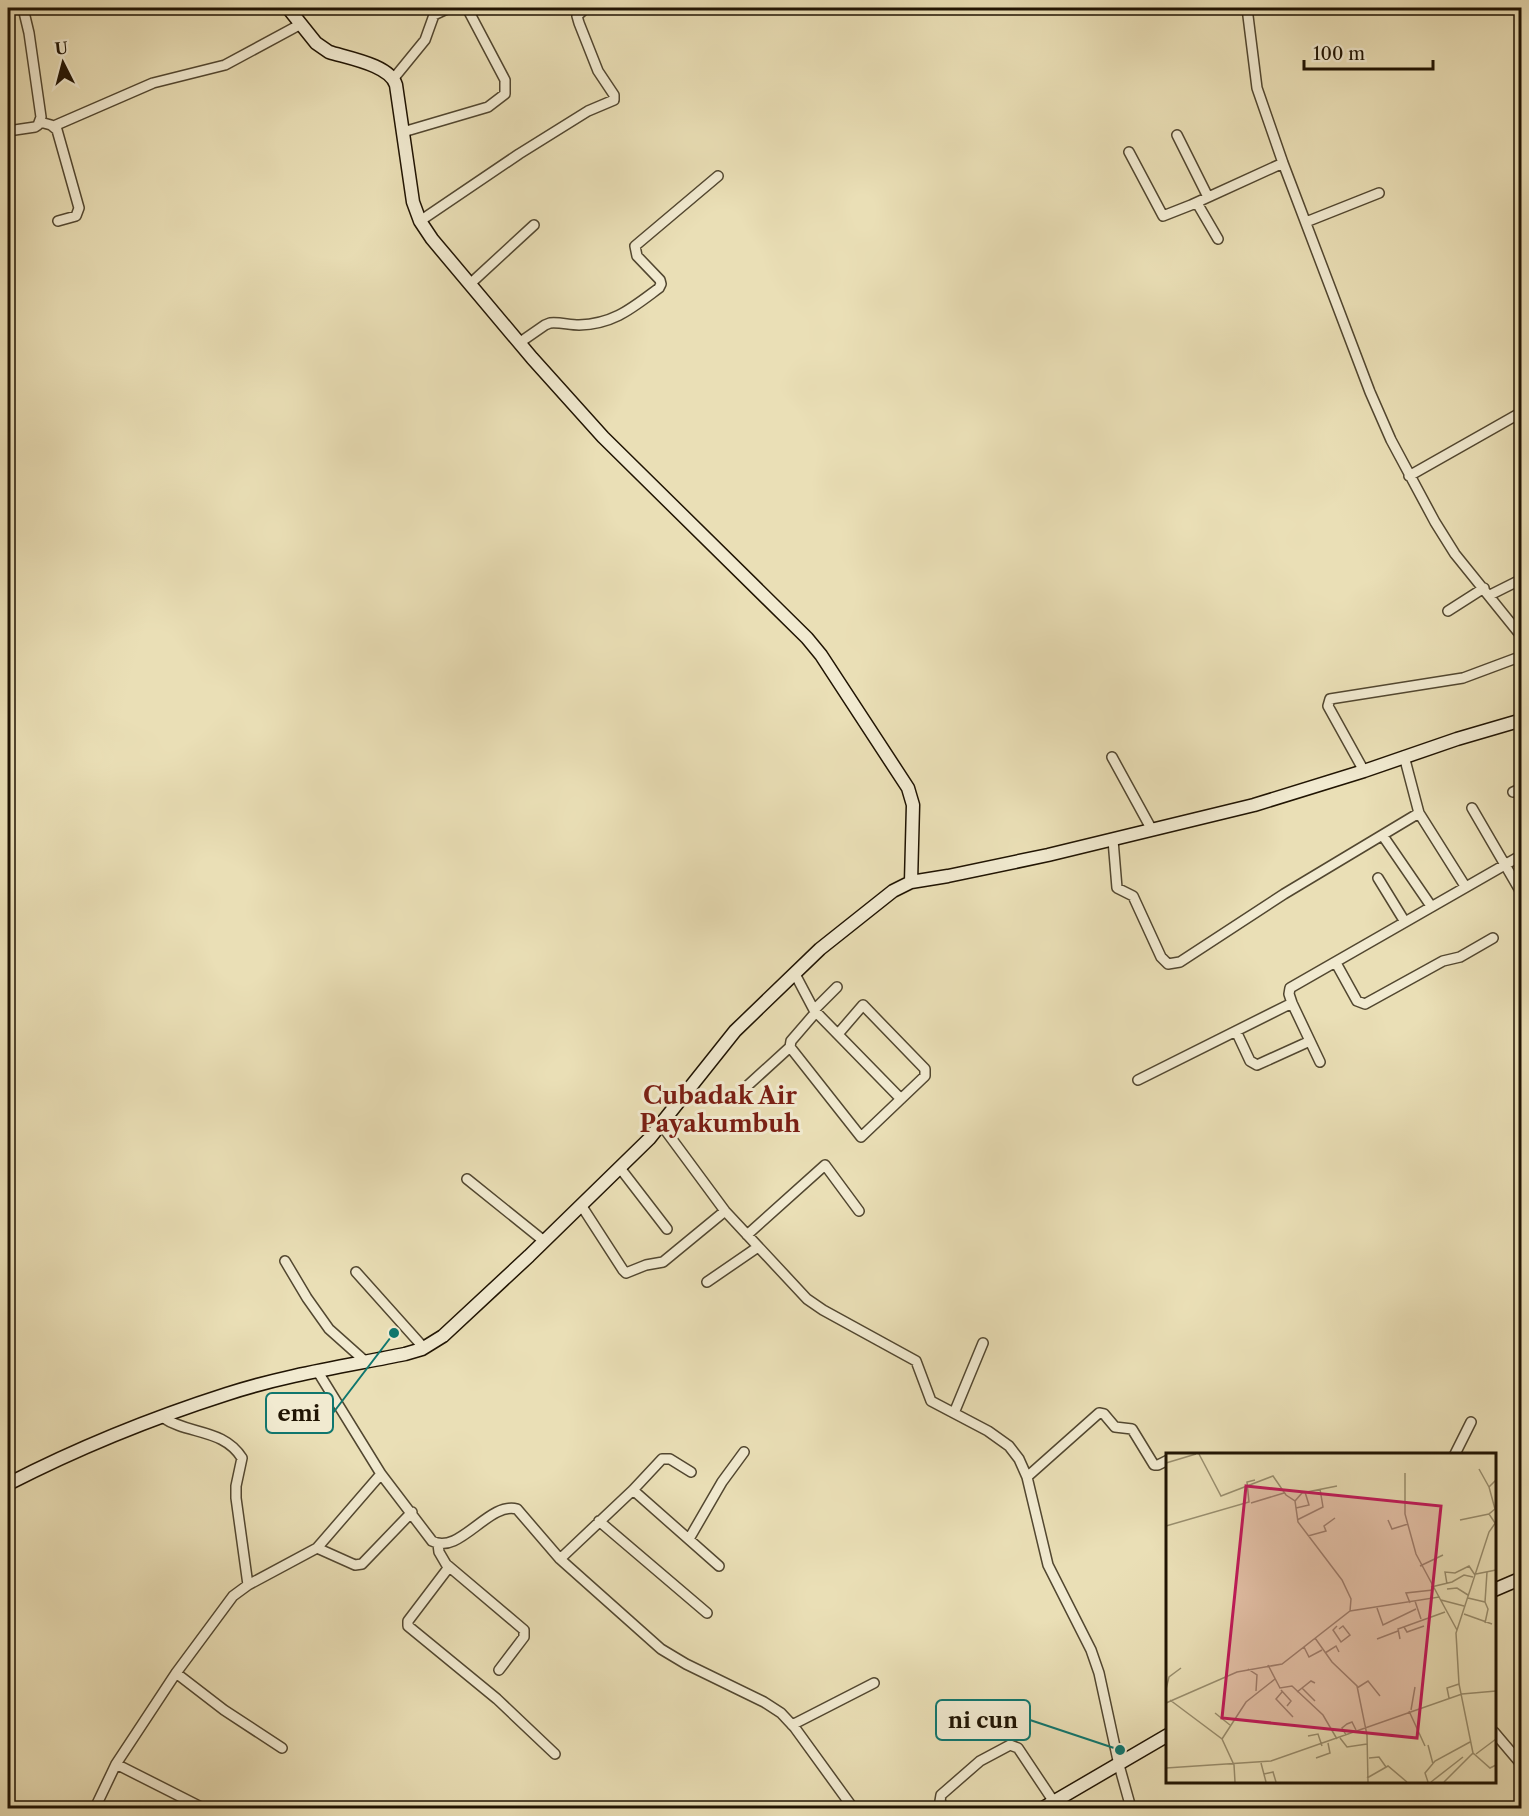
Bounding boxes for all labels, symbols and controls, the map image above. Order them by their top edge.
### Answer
north arrow [33,33,93,93]
scale bar [1304,33,1433,71]
text: U [54,37,69,59]
text: 100 m [1313,43,1365,65]
district label: Cubadak Air Payakumbuh [639,1081,801,1138]
callout: emi [266,1393,333,1433]
text: emi [278,1400,321,1427]
inset map [1166,1453,1496,1783]
callout: ni cun [936,1700,1030,1740]
text: ni cun [948,1707,1018,1734]

